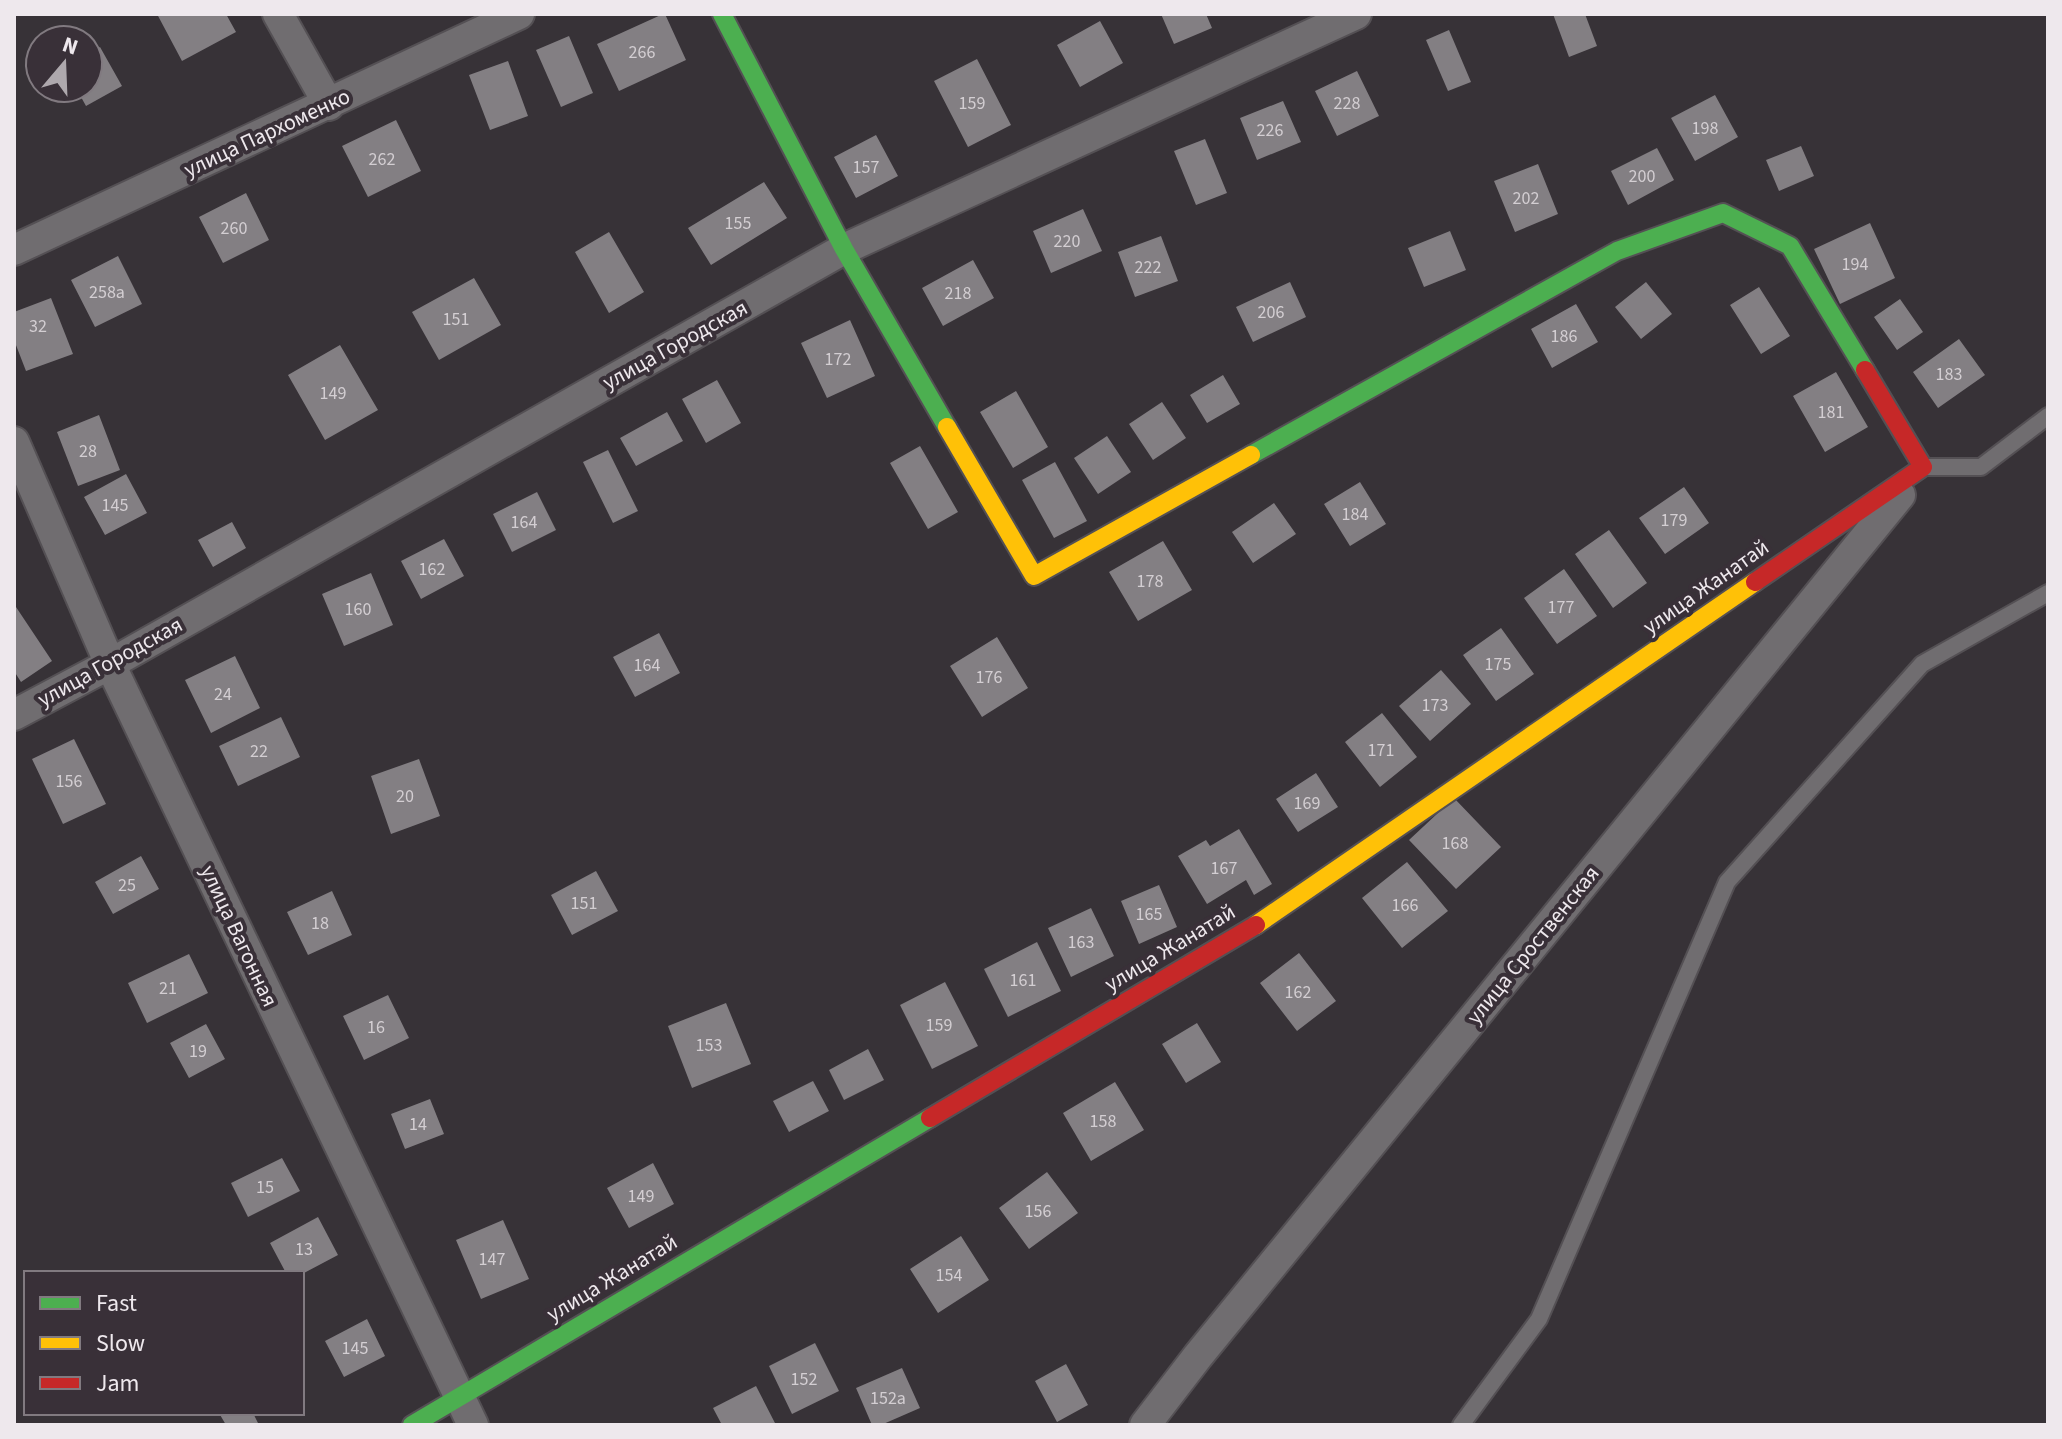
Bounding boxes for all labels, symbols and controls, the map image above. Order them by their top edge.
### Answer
north arrow [24,24,104,104]
text: N [58,29,82,64]
house number: 266 [629,40,655,65]
street label: улица Пархоменко [179,80,355,186]
house number: 159 [959,91,985,116]
house number: 228 [1334,91,1360,116]
house number: 198 [1692,116,1718,141]
house number: 226 [1257,118,1283,143]
house number: 262 [369,147,395,172]
house number: 157 [853,155,879,180]
house number: 200 [1629,164,1655,189]
house number: 202 [1513,186,1539,211]
house number: 155 [725,211,751,236]
house number: 260 [221,216,247,241]
house number: 220 [1054,229,1080,254]
house number: 194 [1842,252,1868,277]
house number: 222 [1135,255,1161,280]
house number: 258а [89,280,125,305]
house number: 218 [945,281,971,306]
street label: улица Городская [597,292,753,398]
house number: 206 [1258,300,1284,325]
house number: 151 [443,307,469,332]
house number: 32 [29,314,47,339]
house number: 186 [1551,324,1577,349]
house number: 172 [825,347,851,372]
house number: 183 [1936,362,1962,387]
house number: 149 [320,381,346,406]
house number: 181 [1818,400,1844,425]
house number: 28 [79,439,97,464]
house number: 145 [102,493,128,518]
house number: 184 [1342,502,1368,527]
house number: 179 [1661,508,1687,533]
house number: 164 [511,510,537,535]
street label: улица Жанатай [1636,532,1776,642]
house number: 162 [419,557,445,582]
house number: 178 [1137,569,1163,594]
house number: 177 [1548,595,1574,620]
house number: 160 [345,597,371,622]
street label: улица Городская [32,609,188,715]
house number: 175 [1485,652,1511,677]
house number: 164 [634,653,660,678]
house number: 176 [976,665,1002,690]
house number: 24 [214,682,232,707]
house number: 173 [1422,693,1448,718]
house number: 171 [1368,738,1394,763]
house number: 22 [250,739,268,764]
house number: 156 [56,769,82,794]
house number: 20 [396,784,414,809]
house number: 169 [1294,791,1320,816]
house number: 168 [1442,831,1468,856]
house number: 167 [1211,856,1237,881]
street label: улица Сроственская [1459,859,1607,1031]
street label: улица Вагонная [192,860,286,1012]
house number: 25 [118,873,136,898]
house number: 151 [571,891,597,916]
house number: 166 [1392,893,1418,918]
street label: улица Жанатай [1098,896,1242,1000]
house number: 165 [1136,902,1162,927]
house number: 18 [311,911,329,936]
house number: 163 [1068,930,1094,955]
house number: 161 [1010,968,1036,993]
house number: 21 [159,976,177,1001]
house number: 162 [1285,980,1311,1005]
house number: 159 [926,1013,952,1038]
house number: 16 [367,1015,385,1040]
house number: 153 [696,1033,722,1058]
house number: 19 [189,1039,207,1064]
house number: 158 [1090,1109,1116,1134]
house number: 14 [409,1112,427,1137]
house number: 15 [256,1175,274,1200]
house number: 149 [628,1184,654,1209]
house number: 156 [1025,1199,1051,1224]
street label: улица Жанатай [540,1226,684,1330]
house number: 13 [295,1237,313,1262]
house number: 147 [479,1247,505,1272]
house number: 154 [936,1263,962,1288]
legend [24,1271,304,1415]
text: Fast [96,1286,137,1321]
text: Slow [96,1326,145,1361]
house number: 145 [342,1336,368,1361]
text: Jam [96,1366,140,1401]
house number: 152 [791,1367,817,1392]
house number: 152а [870,1386,906,1411]

